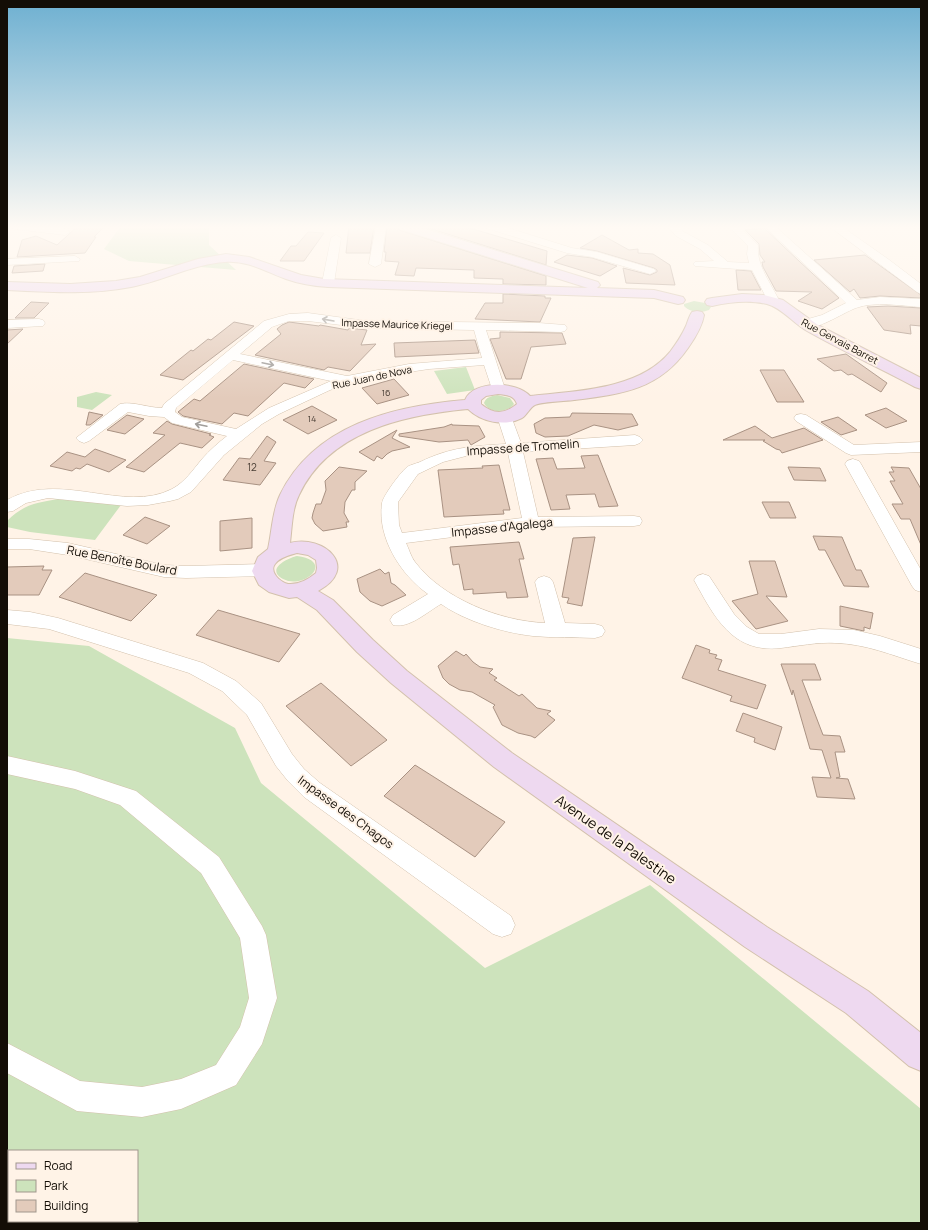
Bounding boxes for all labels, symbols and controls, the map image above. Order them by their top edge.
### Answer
one-way arrow [322,315,335,323]
street label: Impasse Maurice Kriegel [341,315,453,333]
street label: Rue Gervais Barret [799,315,881,367]
one-way arrow [261,360,274,368]
street label: Rue Juan de Nova [331,362,413,392]
house number: 16 [381,386,391,399]
house number: 14 [308,412,316,425]
one-way arrow [195,421,208,429]
street label: Impasse de Tromelin [466,435,580,459]
house number: 12 [247,460,257,474]
street label: Impasse d'Agalega [450,513,554,541]
street label: Rue Benoîte Boulard [66,541,178,579]
street label: Impasse des Chagos [295,771,397,853]
street label: Avenue de la Palestine [552,790,680,888]
legend [8,1150,138,1222]
text: Road [44,1157,72,1174]
text: Park [44,1177,69,1194]
text: Building [44,1197,88,1214]

